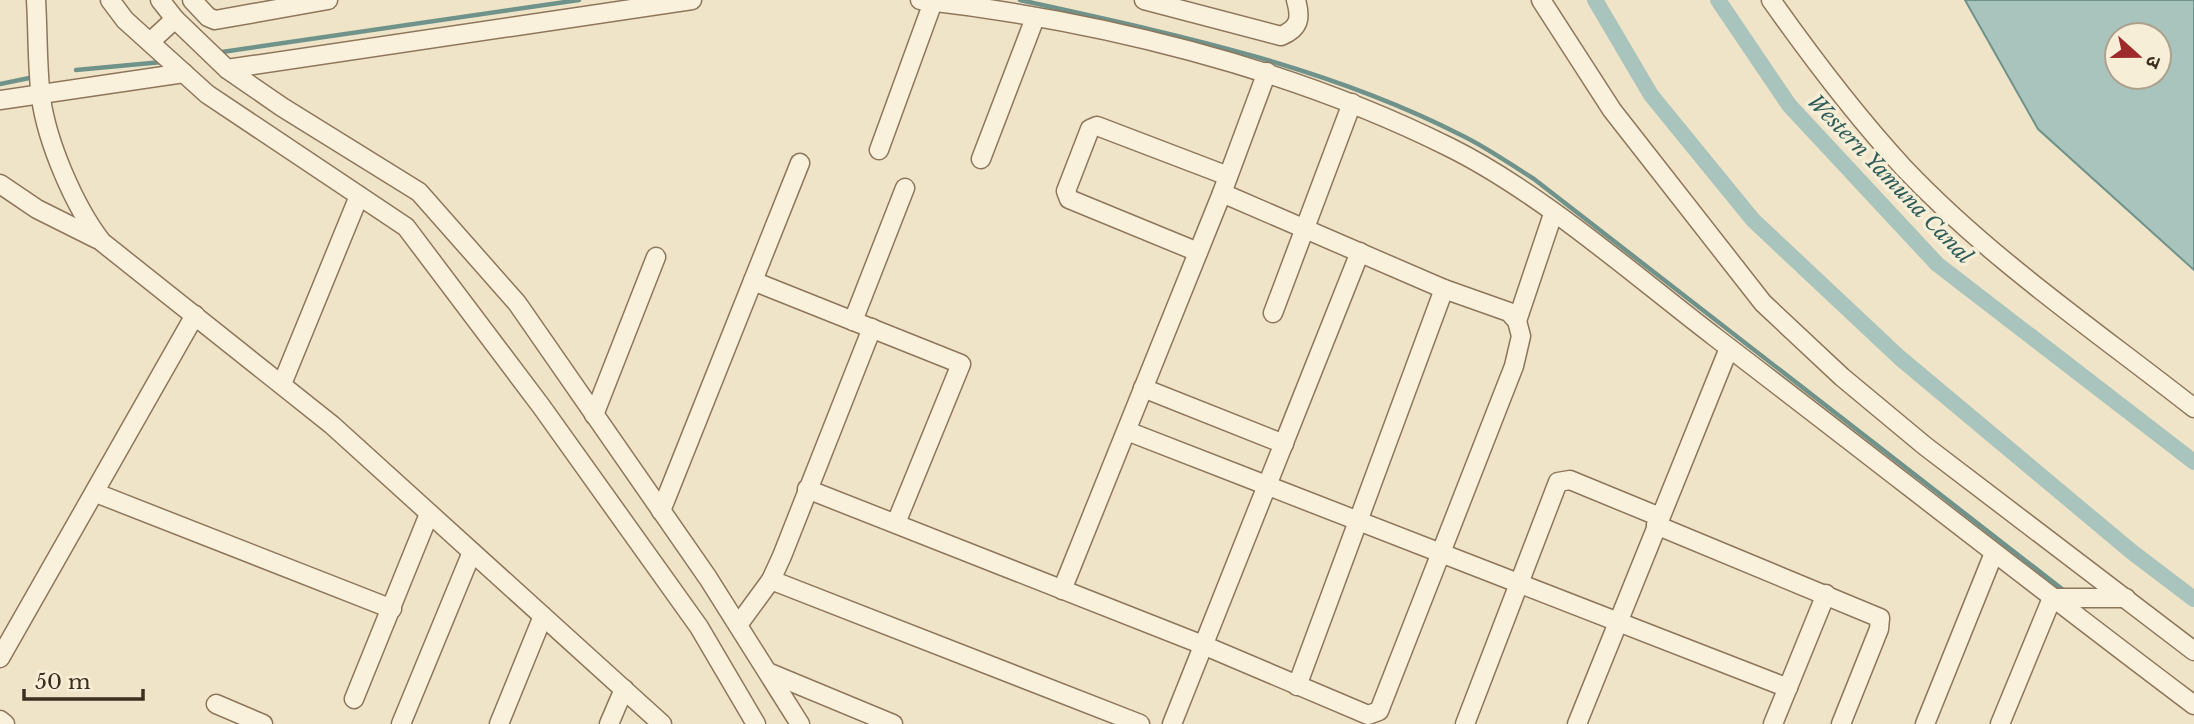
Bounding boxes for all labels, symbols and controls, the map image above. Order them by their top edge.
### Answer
north arrow [2103,21,2173,91]
text: उ [2140,53,2166,72]
water label: Western Yamuna Canal [1802,89,1978,270]
scale bar [24,658,144,702]
text: 50 m [35,669,91,695]

